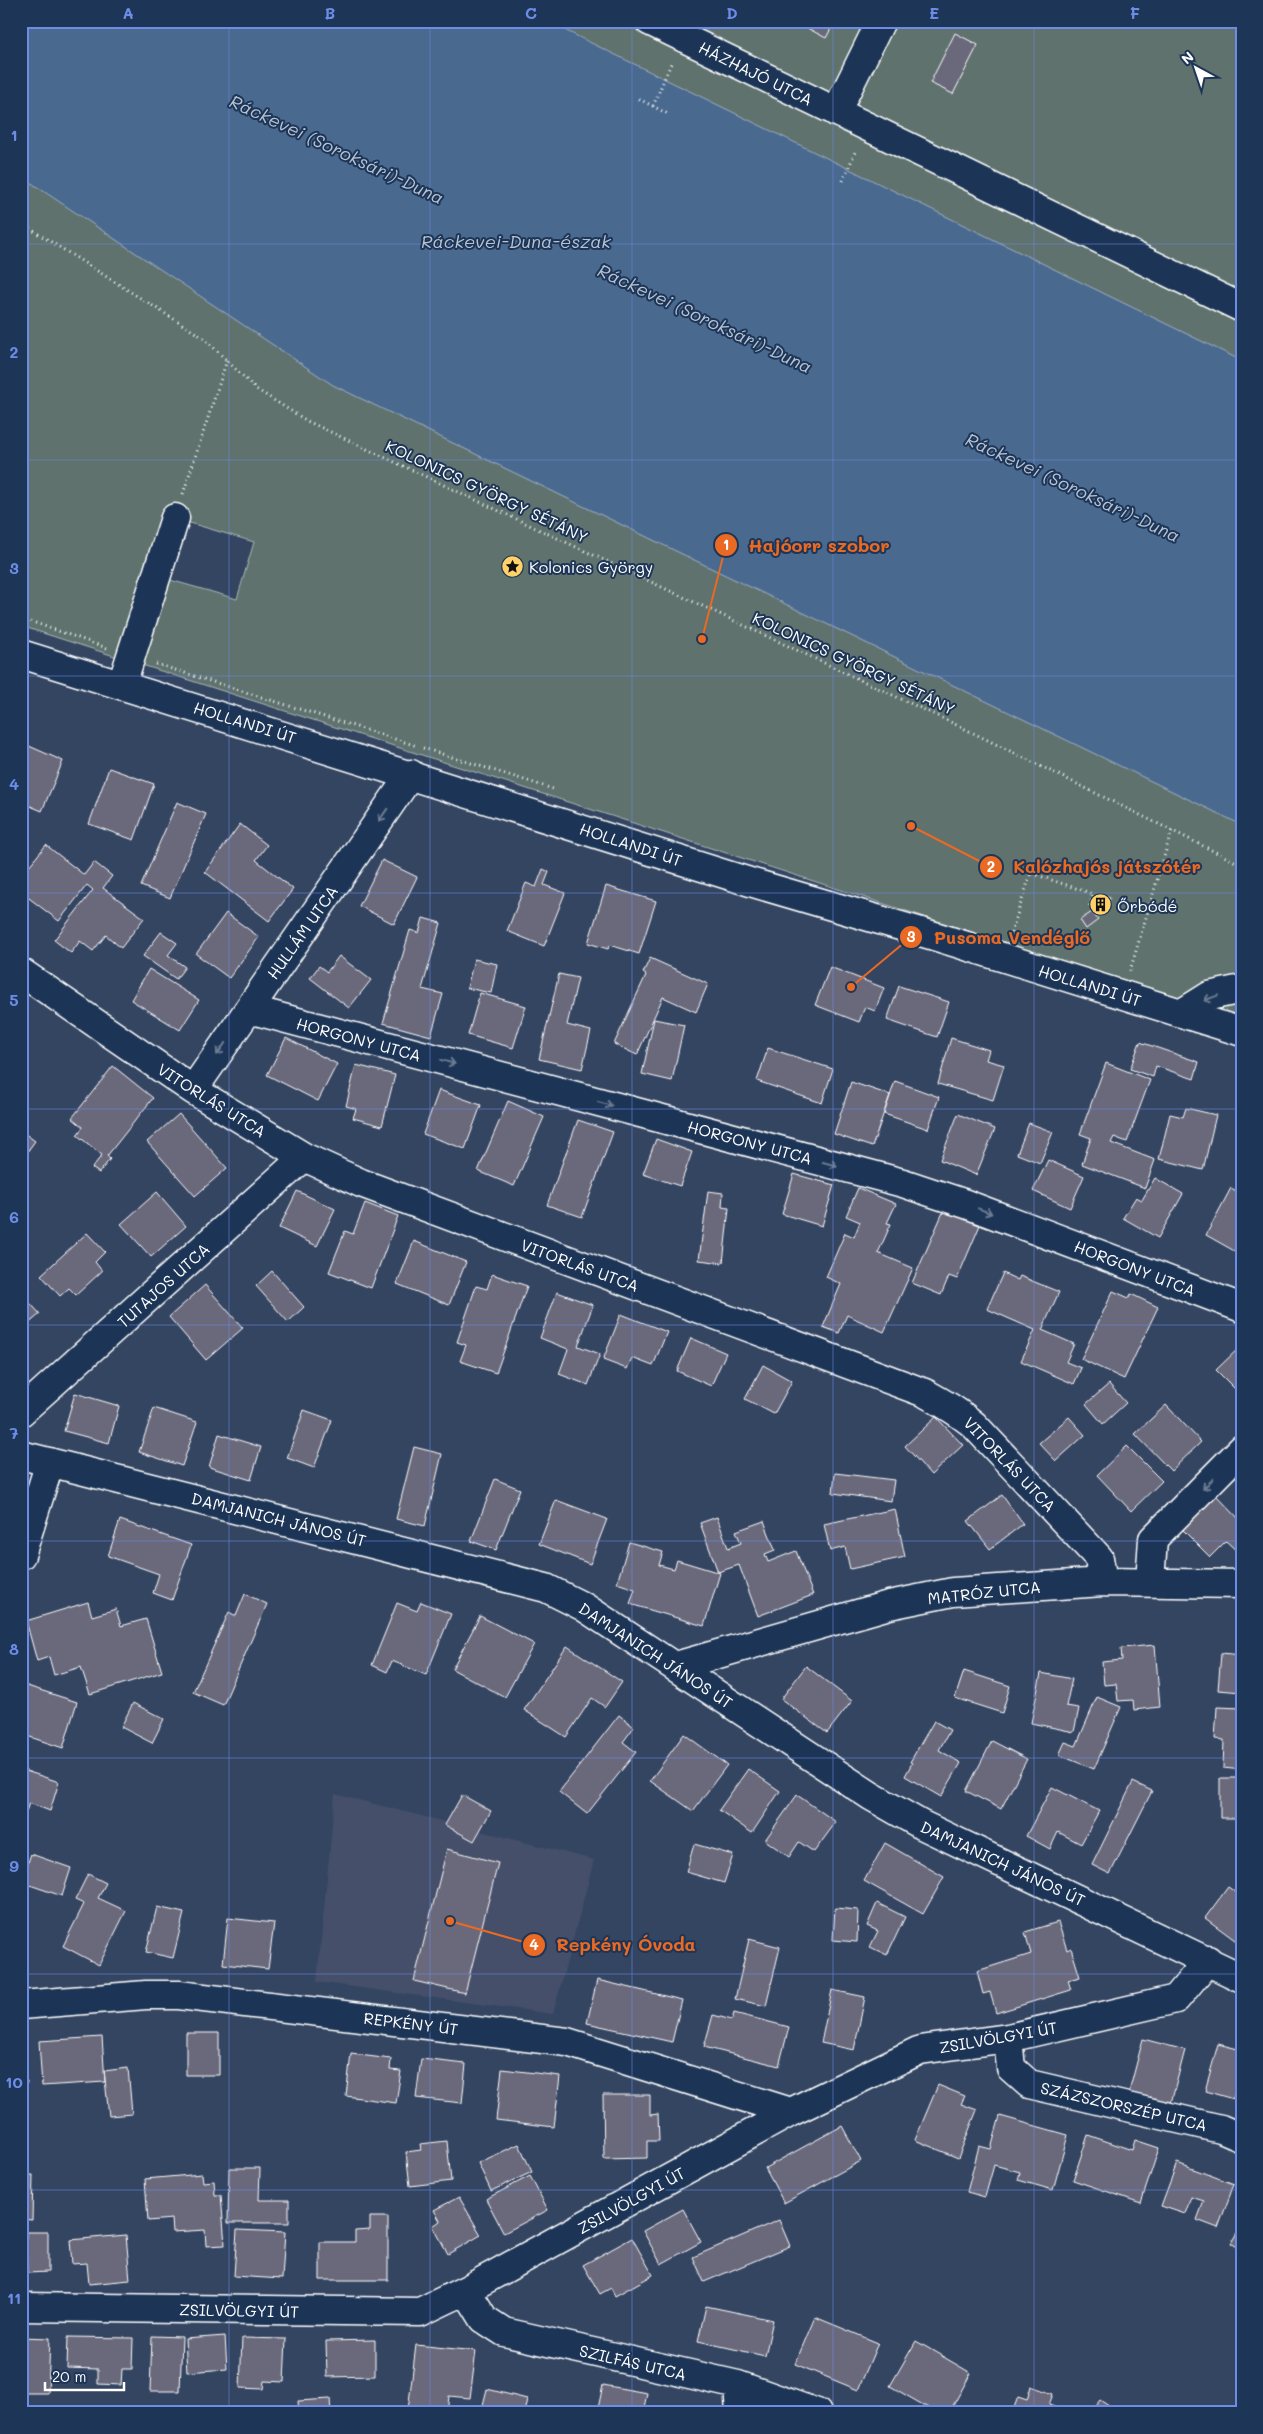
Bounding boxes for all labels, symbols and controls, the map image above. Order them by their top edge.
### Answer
text: A [122,2,134,23]
text: B [325,2,335,23]
text: C [525,2,537,23]
text: D [726,2,738,23]
text: E [929,2,939,23]
text: F [1130,2,1140,23]
street label: HÁZHAJÓ UTCA [695,36,817,110]
north arrow [1170,42,1220,92]
text: N [1177,47,1198,68]
water label: Ráckevei (Soroksári)-Duna [226,89,448,209]
text: 1 [10,124,18,145]
water label: Ráckevei-Duna-észak [421,229,611,253]
water label: Ráckevei (Soroksári)-Duna [594,258,816,378]
text: 2 [10,341,19,362]
water label: Ráckevei (Soroksári)-Duna [962,427,1184,547]
street label: KOLONICS GYÖRGY SÉTÁNY [382,435,592,547]
callout: Hajóorr szobor [713,529,900,562]
text: Hajóorr szobor [748,533,890,557]
text: 1 [723,534,729,554]
place icon: Kolonics György [501,554,525,578]
place label: Kolonics György [529,556,653,577]
text: 3 [9,557,19,578]
street label: KOLONICS GYÖRGY SÉTÁNY [749,607,959,719]
street label: HOLLANDI ÚT [191,696,299,748]
text: 4 [9,773,19,794]
one-way arrow [378,807,388,821]
street label: HOLLANDI ÚT [577,818,685,870]
callout: Kalózhajós játszótér [978,851,1211,884]
text: Kalózhajós játszótér [1013,854,1201,878]
text: 2 [987,856,995,876]
street label: HULLÁM UTCA [262,881,342,983]
building icon: Őrbódé [1089,893,1113,917]
place label: Őrbódé [1117,895,1177,916]
callout: Pusoma Vendéglő [899,921,1100,954]
text: Pusoma Vendéglő [934,925,1090,949]
text: 3 [906,926,916,946]
street label: HOLLANDI ÚT [1036,959,1144,1011]
text: 5 [9,989,19,1010]
one-way arrow [1203,994,1218,1003]
street label: HORGONY UTCA [294,1012,424,1066]
one-way arrow [216,1042,226,1056]
street label: VITORLÁS UTCA [154,1058,270,1142]
one-way arrow [440,1058,456,1068]
one-way arrow [597,1100,613,1109]
street label: HORGONY UTCA [685,1115,815,1169]
one-way arrow [821,1159,837,1169]
text: 6 [9,1206,19,1227]
one-way arrow [977,1207,992,1216]
street label: VITORLÁS UTCA [518,1234,642,1296]
street label: HORGONY UTCA [1071,1235,1199,1301]
street label: TUTAJOS UTCA [112,1238,214,1332]
street label: VITORLÁS UTCA [959,1412,1061,1516]
text: 7 [10,1422,19,1443]
one-way arrow [1202,1477,1214,1489]
street label: DAMJANICH JÁNOS ÚT [189,1487,369,1551]
street label: MATRÓZ UTCA [926,1576,1042,1608]
street label: DAMJANICH JÁNOS ÚT [575,1597,737,1713]
text: 8 [9,1638,19,1659]
street label: DAMJANICH JÁNOS ÚT [917,1816,1089,1910]
text: 9 [9,1855,19,1876]
callout: Repkény Óvoda [521,1928,705,1961]
text: Repkény Óvoda [556,1932,696,1956]
text: 4 [529,1934,539,1954]
street label: REPKÉNY ÚT [363,2007,460,2039]
street label: ZSILVÖLGYI ÚT [937,2016,1059,2058]
text: 10 [5,2071,23,2092]
street label: SZÁZSZORSZÉP UTCA [1039,2077,1209,2135]
street label: ZSILVÖLGYI ÚT [574,2162,689,2238]
text: 11 [7,2287,21,2308]
street label: ZSILVÖLGYI ÚT [179,2298,299,2322]
street label: SZILFÁS UTCA [577,2339,689,2385]
scale bar [45,2359,124,2391]
text: 20 m [52,2366,86,2386]

